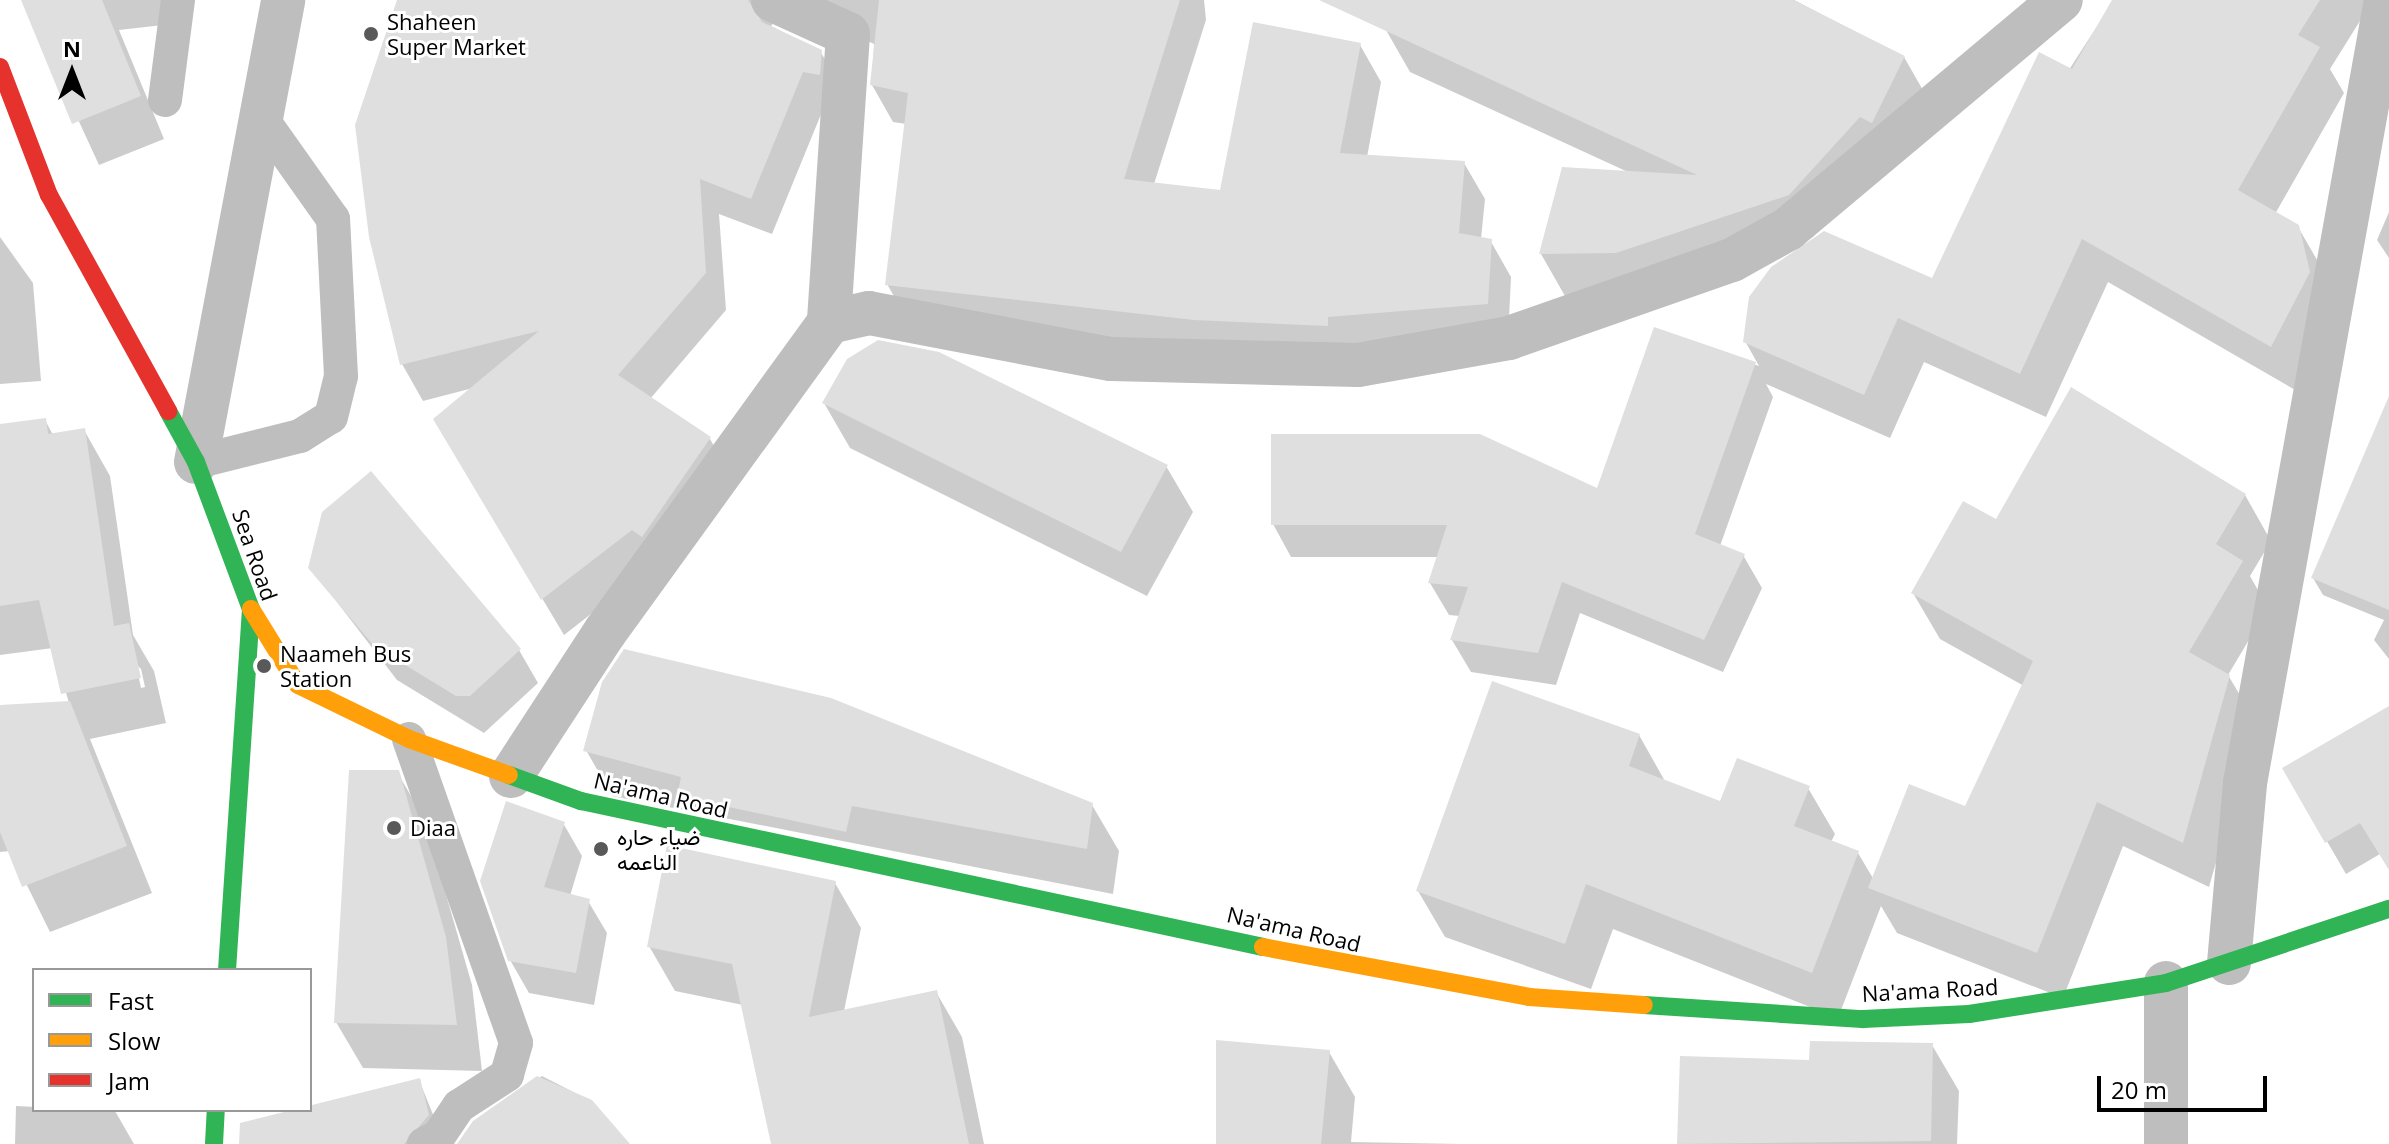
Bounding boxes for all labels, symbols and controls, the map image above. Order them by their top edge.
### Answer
place label: Shaheen Super Market [387,8,526,60]
marker: Shaheen Super Market [362,25,380,43]
north arrow [32,32,112,112]
text: N [63,33,81,63]
street label: Sea Road [227,506,283,604]
place label: Naameh Bus Station [280,640,411,692]
marker: Naameh Bus Station [255,657,273,675]
street label: Na'ama Road [591,767,731,823]
place label: Diaa [410,815,456,841]
marker: Diaa [385,819,403,837]
place label: ضياء حاره الناعمه [617,823,700,874]
marker: ضياء حاره الناعمه [592,840,610,858]
street label: Na'ama Road [1224,901,1364,957]
legend [32,968,312,1112]
street label: Na'ama Road [1861,973,1999,1007]
text: Fast [108,984,154,1017]
text: Slow [108,1024,160,1057]
scale bar [2101,1060,2271,1110]
text: Jam [108,1064,150,1097]
text: 20 m [2111,1073,2167,1106]

